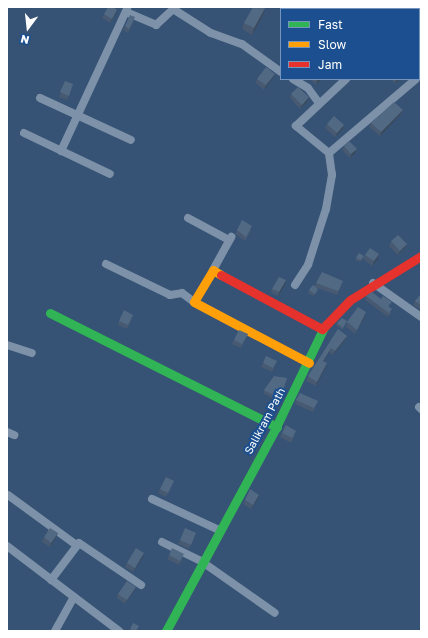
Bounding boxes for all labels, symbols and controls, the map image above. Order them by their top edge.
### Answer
north arrow [8,8,48,48]
legend [280,8,420,80]
text: Fast [318,17,343,32]
text: N [19,33,30,47]
text: Slow [318,37,346,52]
text: Jam [318,57,342,72]
street label: Salikram Path [242,386,288,456]

